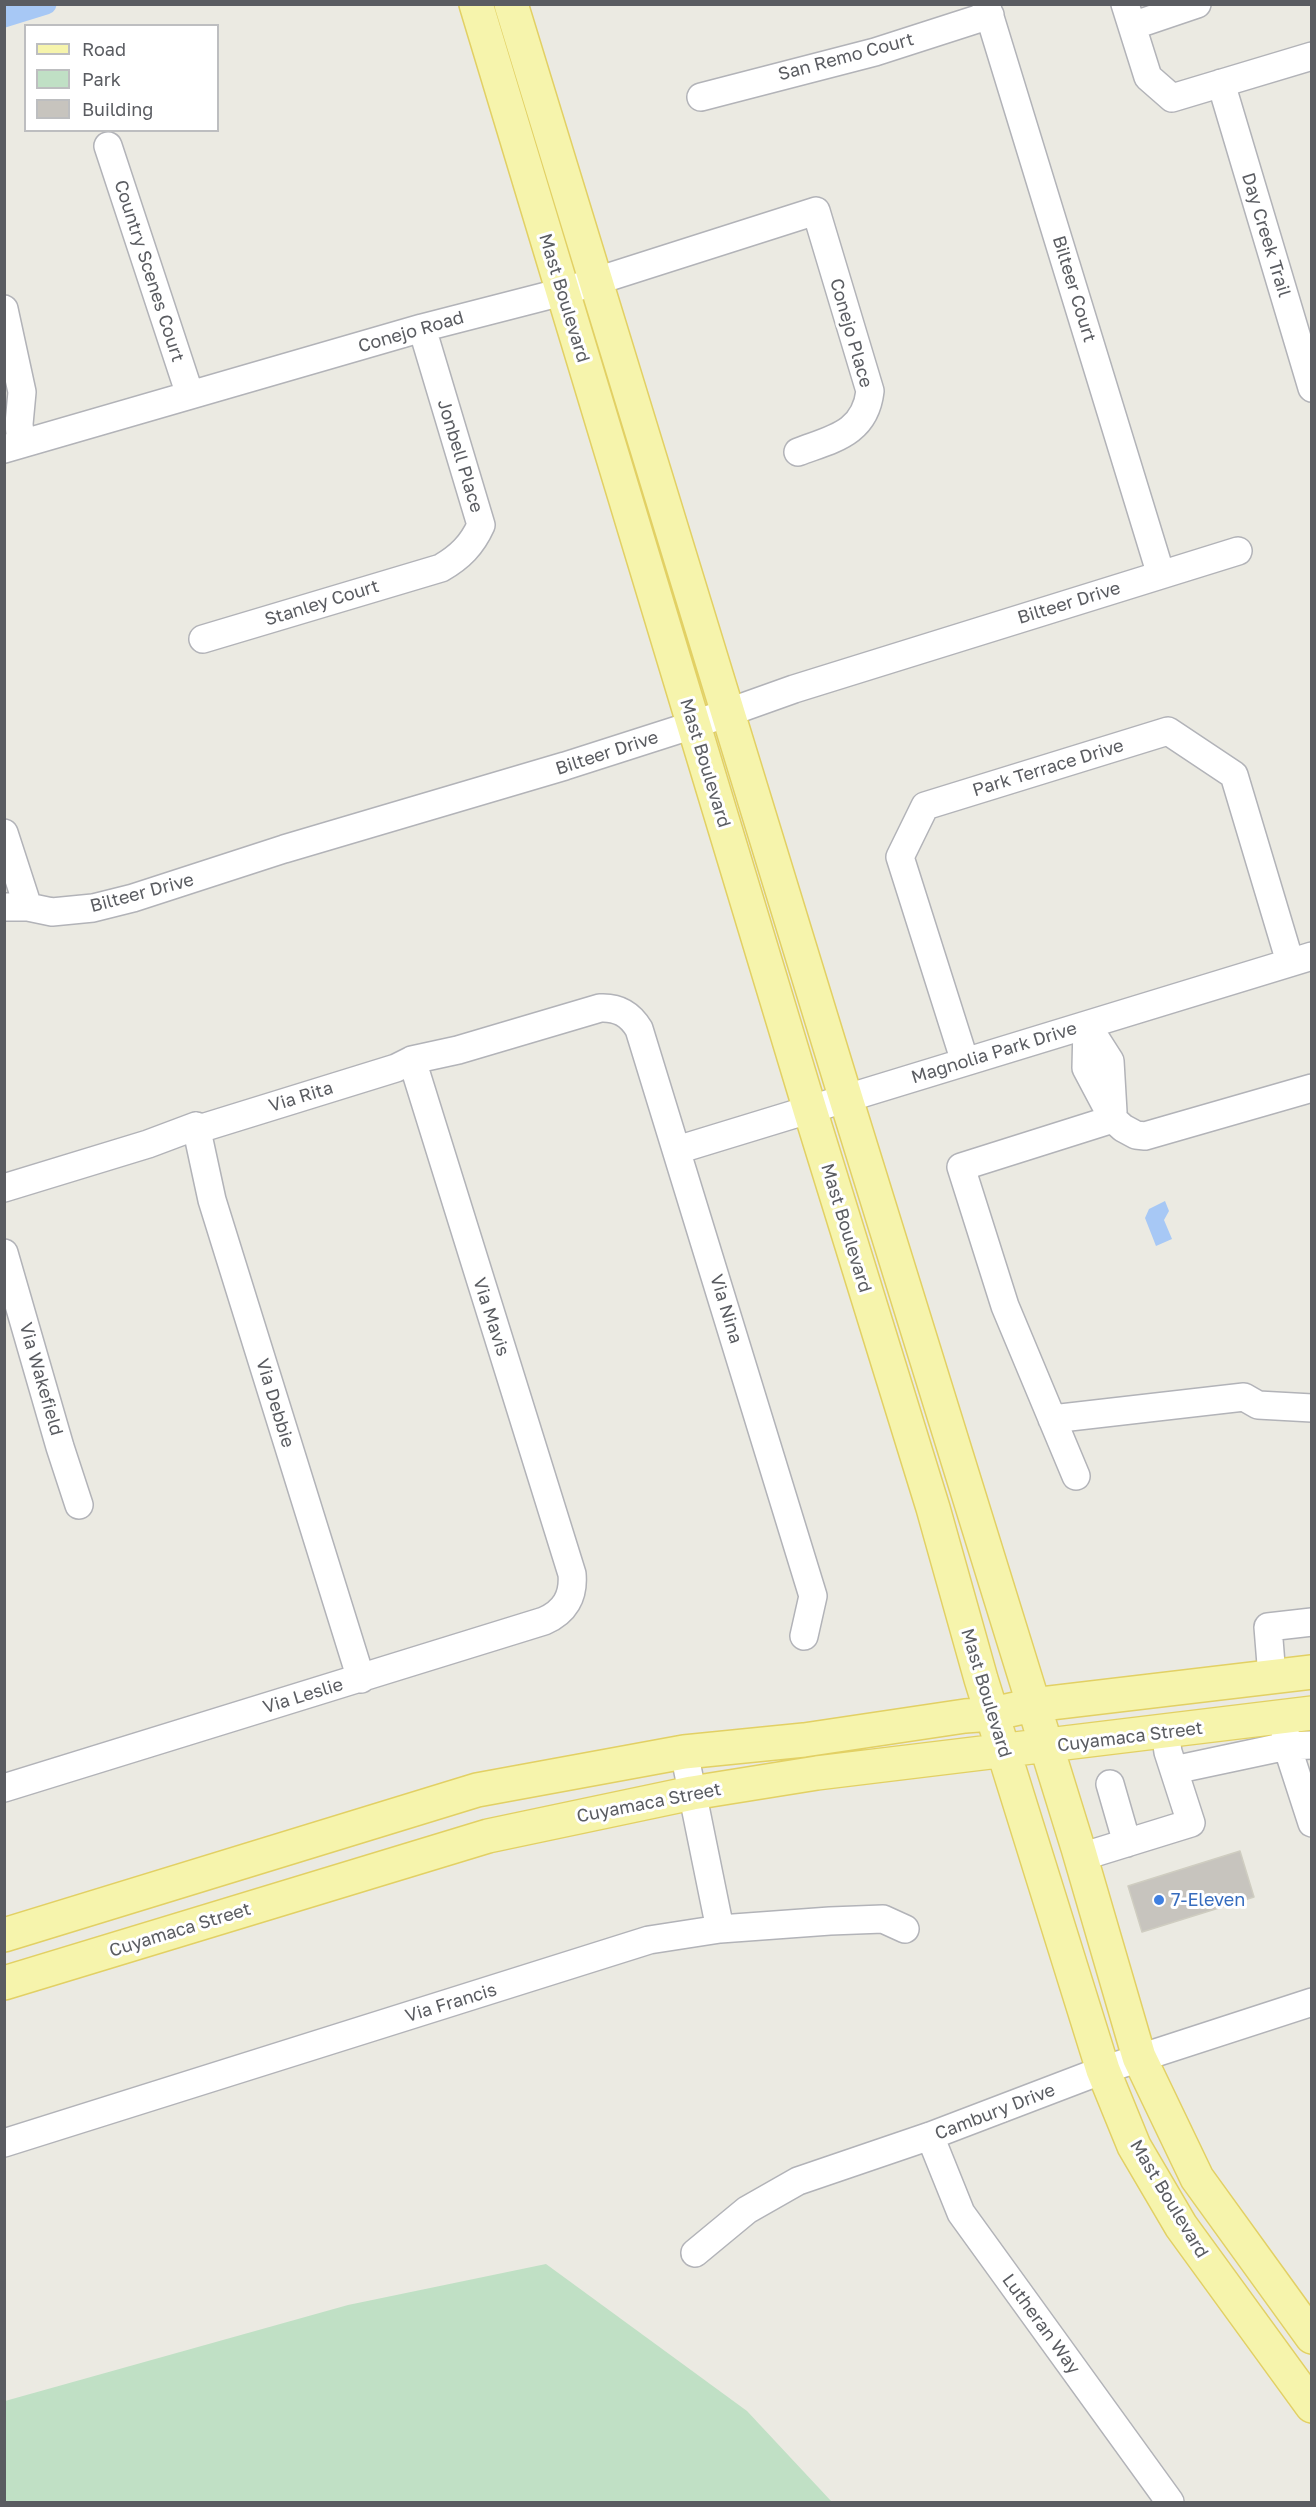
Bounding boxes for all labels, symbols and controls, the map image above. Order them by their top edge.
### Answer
legend [24,24,219,132]
street label: San Remo Court [776,29,916,85]
text: Road [82,38,126,60]
text: Park [82,68,121,90]
text: Building [82,98,153,120]
street label: Day Creek Trail [1237,170,1295,300]
street label: Country Scenes Court [109,177,189,365]
street label: Mast Boulevard [534,231,594,365]
street label: Bilteer Court [1048,233,1100,345]
street label: Conejo Place [825,276,877,390]
street label: Conejo Road [356,307,466,357]
street label: Jonbell Place [433,397,487,515]
street label: Stanley Court [262,575,382,631]
street label: Bilteer Drive [1015,577,1123,629]
street label: Mast Boulevard [675,696,735,830]
street label: Bilteer Drive [553,726,661,780]
street label: Park Terrace Drive [970,735,1126,801]
street label: Bilteer Drive [88,869,196,917]
street label: Magnolia Park Drive [909,1018,1079,1088]
street label: Via Rita [266,1077,336,1117]
street label: Mast Boulevard [816,1161,876,1295]
street label: Via Nina [705,1272,747,1346]
street label: Via Mavis [468,1275,514,1359]
street label: Via Wakefield [15,1320,67,1438]
street label: Via Debbie [251,1356,299,1450]
street label: Mast Boulevard [956,1626,1016,1760]
street label: Via Leslie [260,1674,346,1718]
street label: Cuyamaca Street [1056,1717,1204,1757]
street label: Cuyamaca Street [575,1778,723,1828]
place label: 7-Eleven [1171,1889,1245,1911]
marker: 7-Eleven [1152,1893,1166,1907]
street label: Cuyamaca Street [107,1898,253,1962]
street label: Via Francis [403,1979,499,2027]
street label: Cambury Drive [932,2079,1058,2145]
street label: Mast Boulevard [1125,2136,1213,2262]
street label: Lutheran Way [997,2270,1085,2378]

